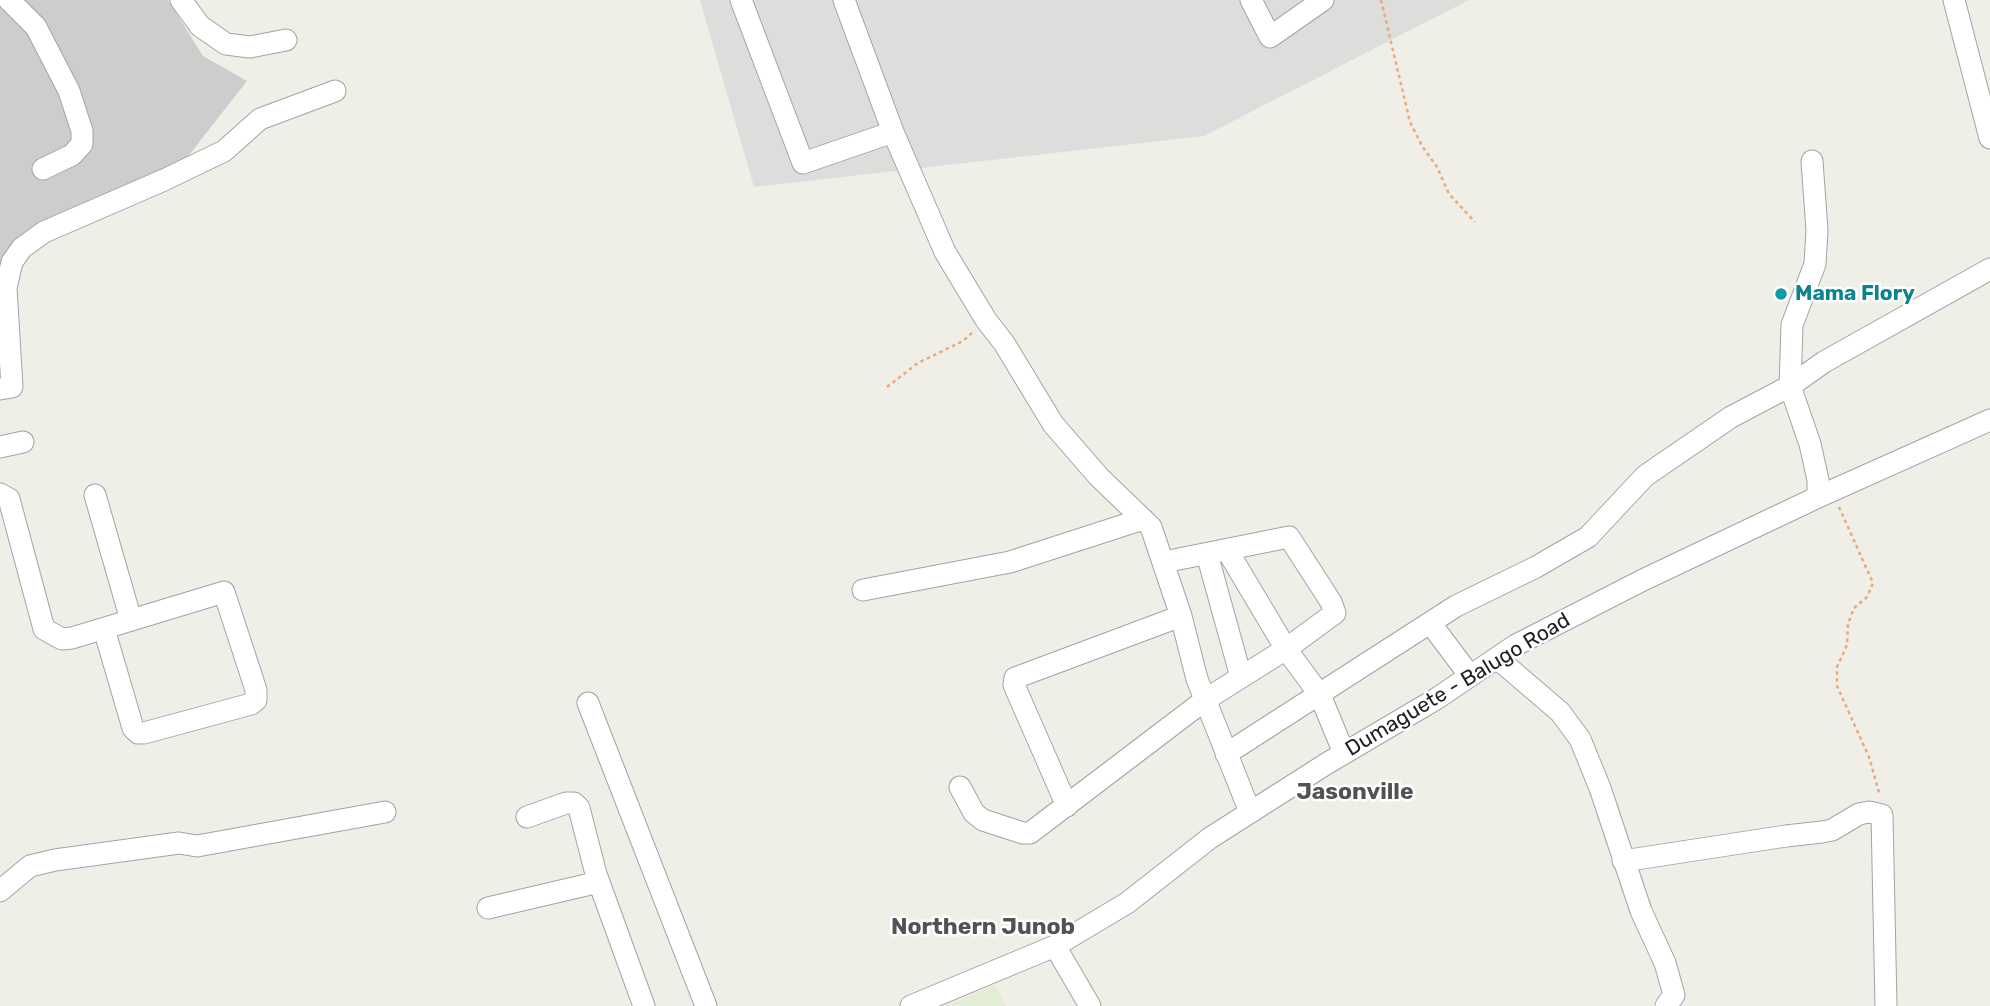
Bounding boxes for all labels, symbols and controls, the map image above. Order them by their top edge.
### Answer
place label: Mama Flory [1795,281,1915,307]
marker: Mama Flory [1773,286,1789,302]
street label: Dumaguete - Balugo Road [1341,608,1575,762]
district label: Jasonville [1296,778,1414,806]
district label: Northern Junob [891,913,1075,941]

